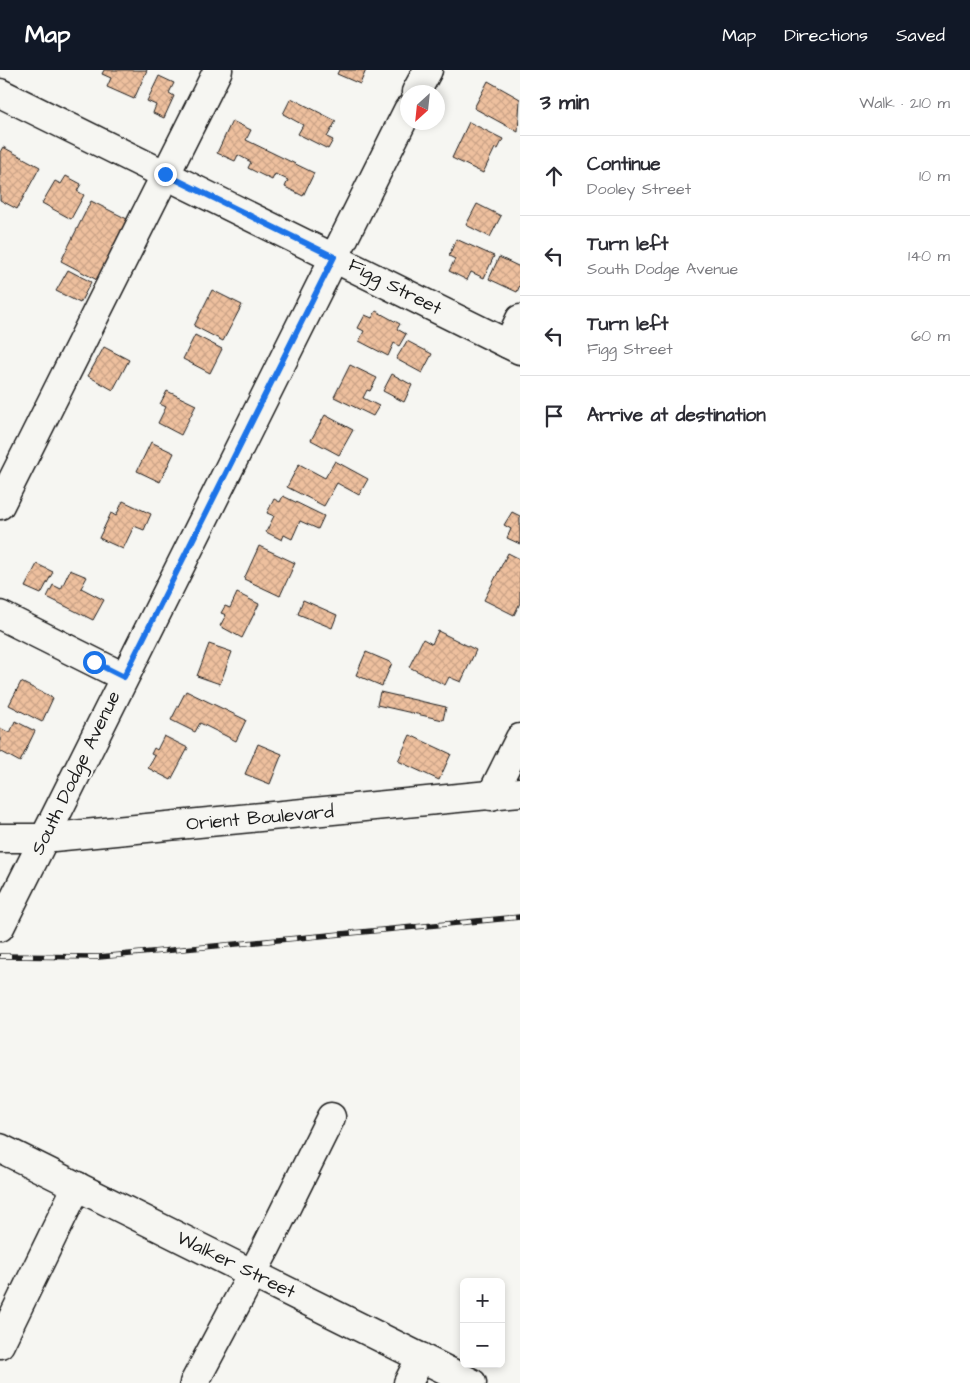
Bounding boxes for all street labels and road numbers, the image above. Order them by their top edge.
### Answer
street label: Figg Street [343,252,447,323]
street label: South Dodge Avenue [25,686,128,860]
street label: Orient Boulevard [185,798,335,838]
street label: Walker Street [172,1225,300,1306]

